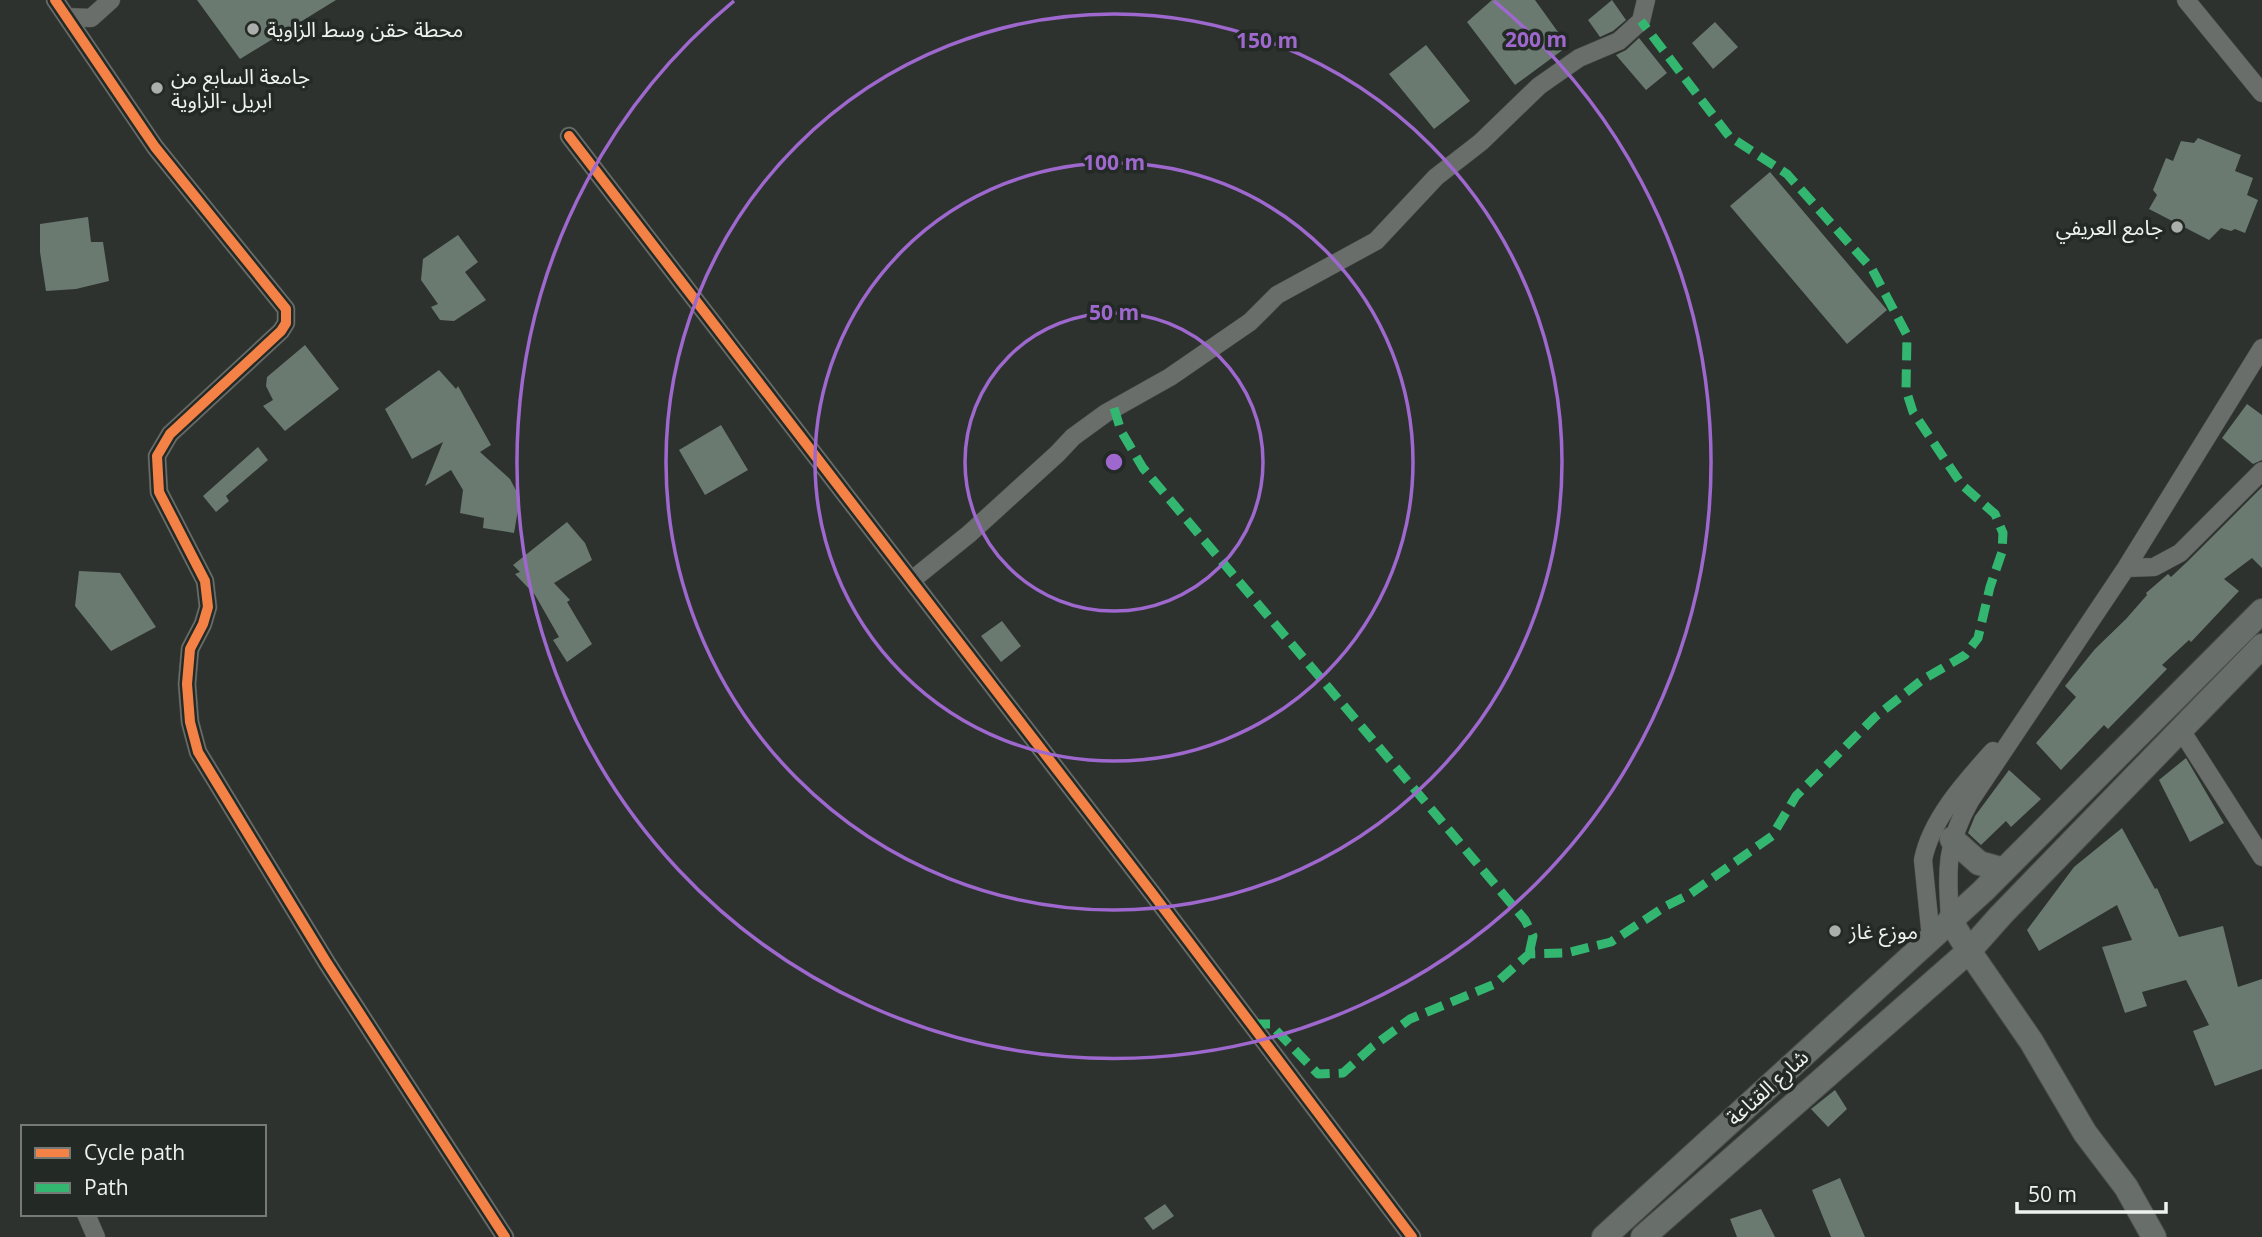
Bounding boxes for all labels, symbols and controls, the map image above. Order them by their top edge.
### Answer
place label: محطة حقن وسط الزاوية [267,15,463,43]
marker: محطة حقن وسط الزاوية [245,21,261,37]
text: 200 m [1505,25,1567,53]
text: 150 m [1236,26,1298,54]
place label: جامعة السابع من ابريل -الزاوية [171,62,310,114]
marker: جامعة السابع من ابريل -الزاوية [149,80,165,96]
text: 100 m [1083,148,1145,176]
place label: جامع العريفي [2056,213,2163,244]
marker: جامع العريفي [2169,219,2185,235]
text: 50 m [1089,298,1139,326]
centre of rings [1102,450,1126,474]
place label: موزع غاز [1848,917,1918,947]
marker: موزع غاز [1827,923,1843,939]
street label: شارع القناعة [1720,1043,1815,1133]
legend [21,1125,266,1216]
text: Cycle path [84,1138,185,1166]
scale bar [2017,1170,2166,1214]
text: Path [84,1173,129,1201]
text: 50 m [2028,1180,2077,1208]

